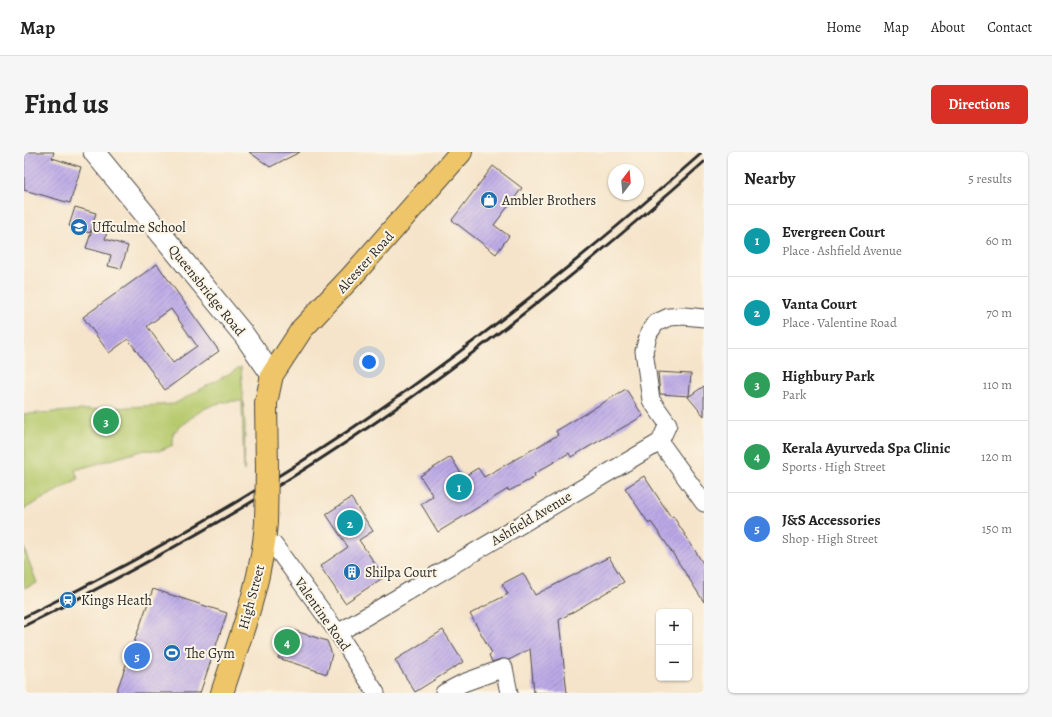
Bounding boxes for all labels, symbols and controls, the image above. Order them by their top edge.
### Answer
text: Map [20,15,55,41]
text: Home [826,18,861,37]
text: Map [883,18,909,37]
text: About [931,18,965,37]
text: Contact [987,18,1032,37]
text: Find us [24,85,109,123]
button: Directions [931,85,1028,124]
north arrow [608,164,644,200]
text: Nearby [744,167,795,190]
text: 5 results [968,170,1012,187]
shop icon: Ambler Brothers [479,190,499,210]
place label: Ambler Brothers [501,191,596,210]
school or university icon: Uffculme School [69,217,89,237]
place label: Uffculme School [92,218,186,237]
text: Evergreen Court [782,222,885,242]
street label: Alcester Road [332,227,399,298]
text: 1 [755,232,759,249]
text: 60 m [986,232,1012,249]
street label: Queensbridge Road [164,241,250,340]
text: Place · Ashfield Avenue [782,242,902,259]
text: Vanta Court [782,294,857,314]
text: 2 [754,304,760,321]
text: 70 m [986,304,1012,321]
text: Place · Valentine Road [782,314,897,331]
your location [359,352,379,372]
text: Highbury Park [782,366,874,386]
text: 3 [754,376,760,393]
text: 110 m [983,376,1012,393]
text: Park [782,386,806,403]
pin: 3 [93,406,119,436]
text: Kerala Ayurveda Spa Clinic [782,438,950,458]
text: 4 [754,448,760,465]
text: 120 m [981,448,1012,465]
text: Sports · High Street [782,458,886,475]
pin: 1 [446,472,472,502]
street label: Ashfield Avenue [486,487,575,551]
pin: 2 [337,508,363,538]
text: J&S Accessories [782,510,881,530]
text: 5 [754,520,760,537]
text: 150 m [982,520,1012,537]
text: Shop · High Street [782,530,878,547]
street label: High Street [234,562,269,631]
building icon: Shilpa Court [342,562,362,582]
place label: Shilpa Court [365,563,437,582]
street label: Valentine Road [290,573,355,655]
station icon: Kings Heath [58,590,78,610]
place label: Kings Heath [81,591,153,610]
map controls [656,609,692,681]
button: + [656,609,692,645]
pin: 4 [274,627,300,657]
pin: 5 [124,641,150,671]
sports icon: The Gym [162,643,182,663]
place label: The Gym [185,644,235,663]
button: − [656,645,692,681]

